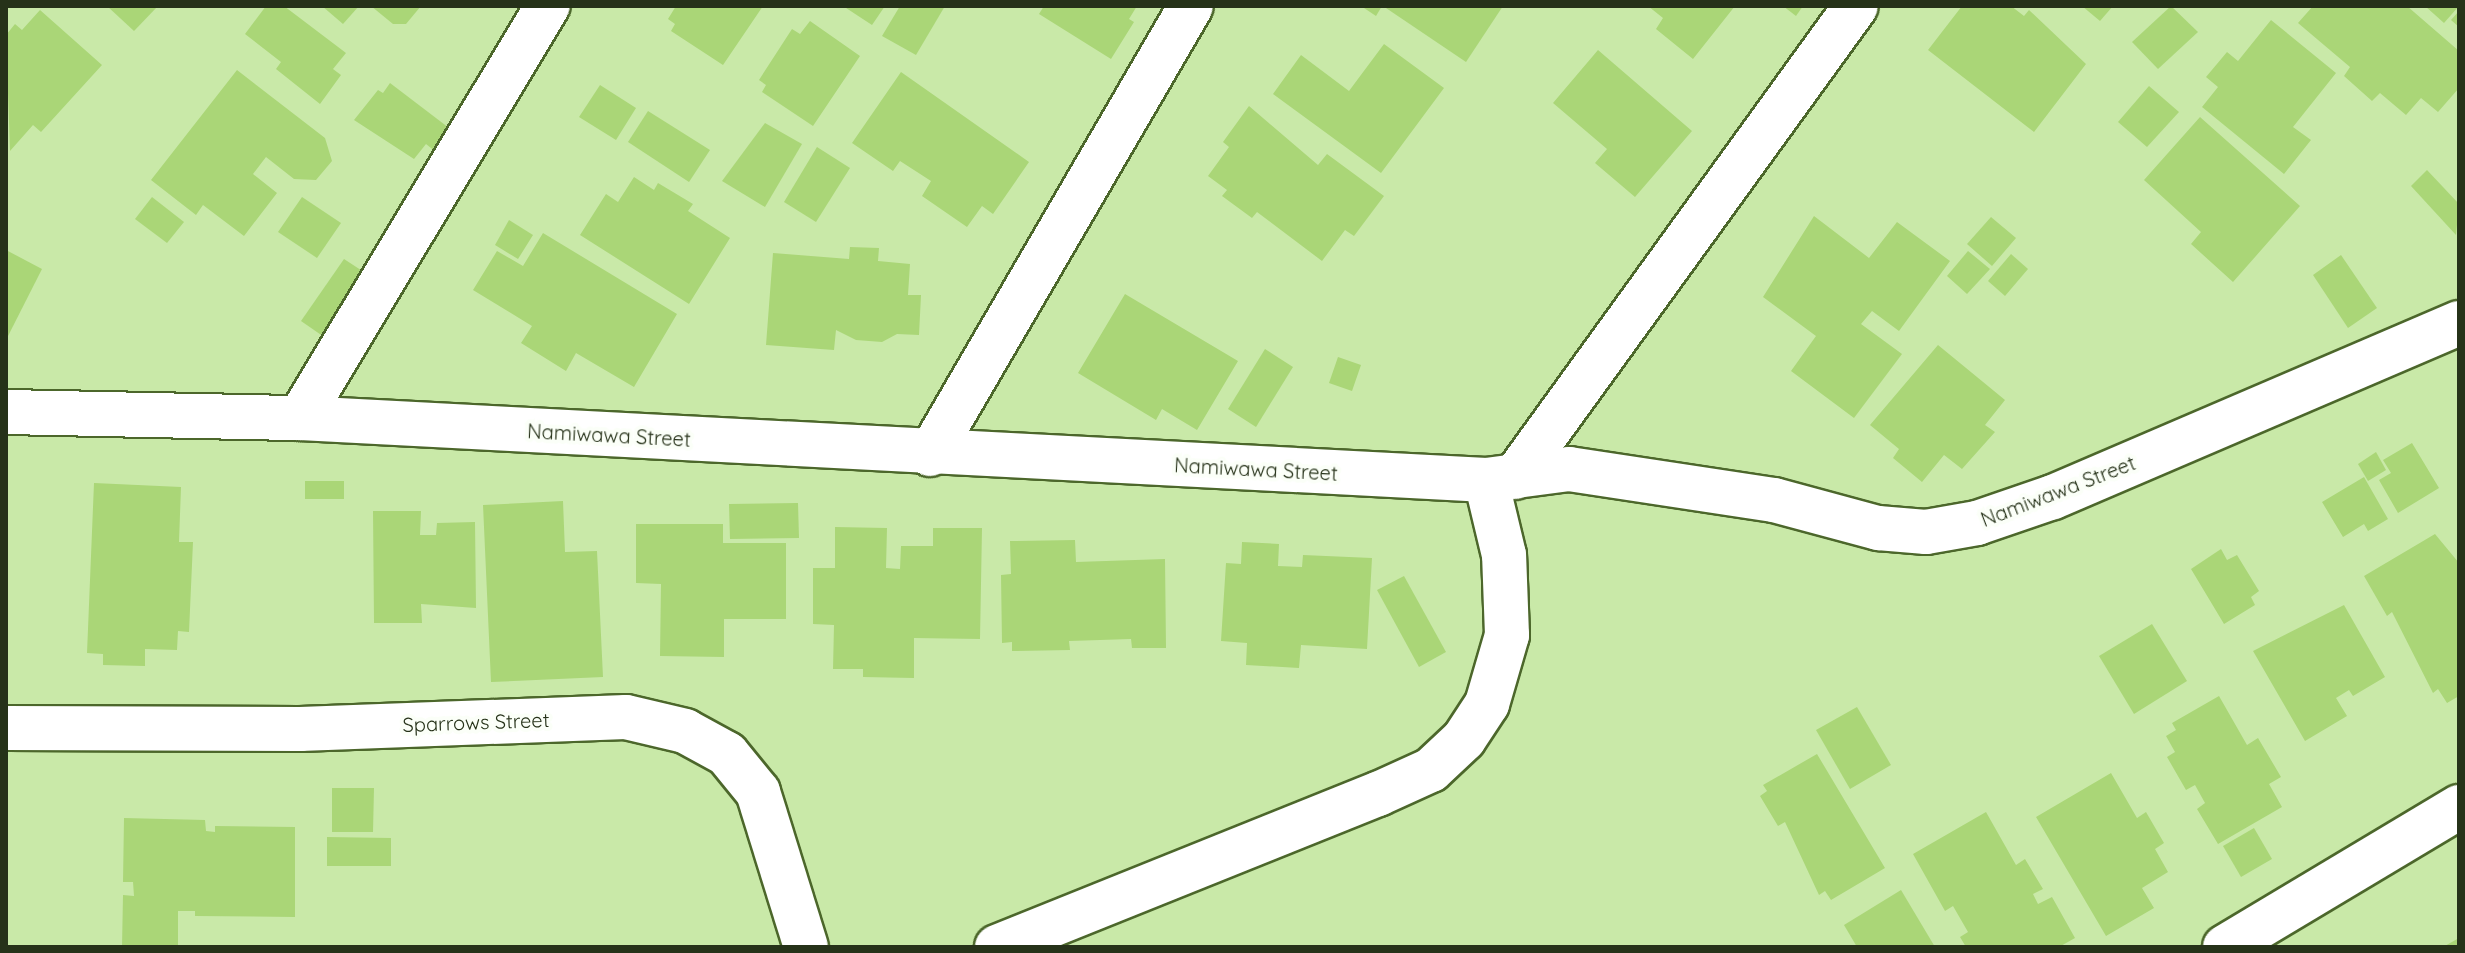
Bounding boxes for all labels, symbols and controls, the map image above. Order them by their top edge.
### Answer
street label: Namiwawa Street [527,419,691,451]
street label: Namiwawa Street [1977,450,2139,532]
street label: Namiwawa Street [1174,453,1338,485]
street label: Sparrows Street [402,707,550,737]

